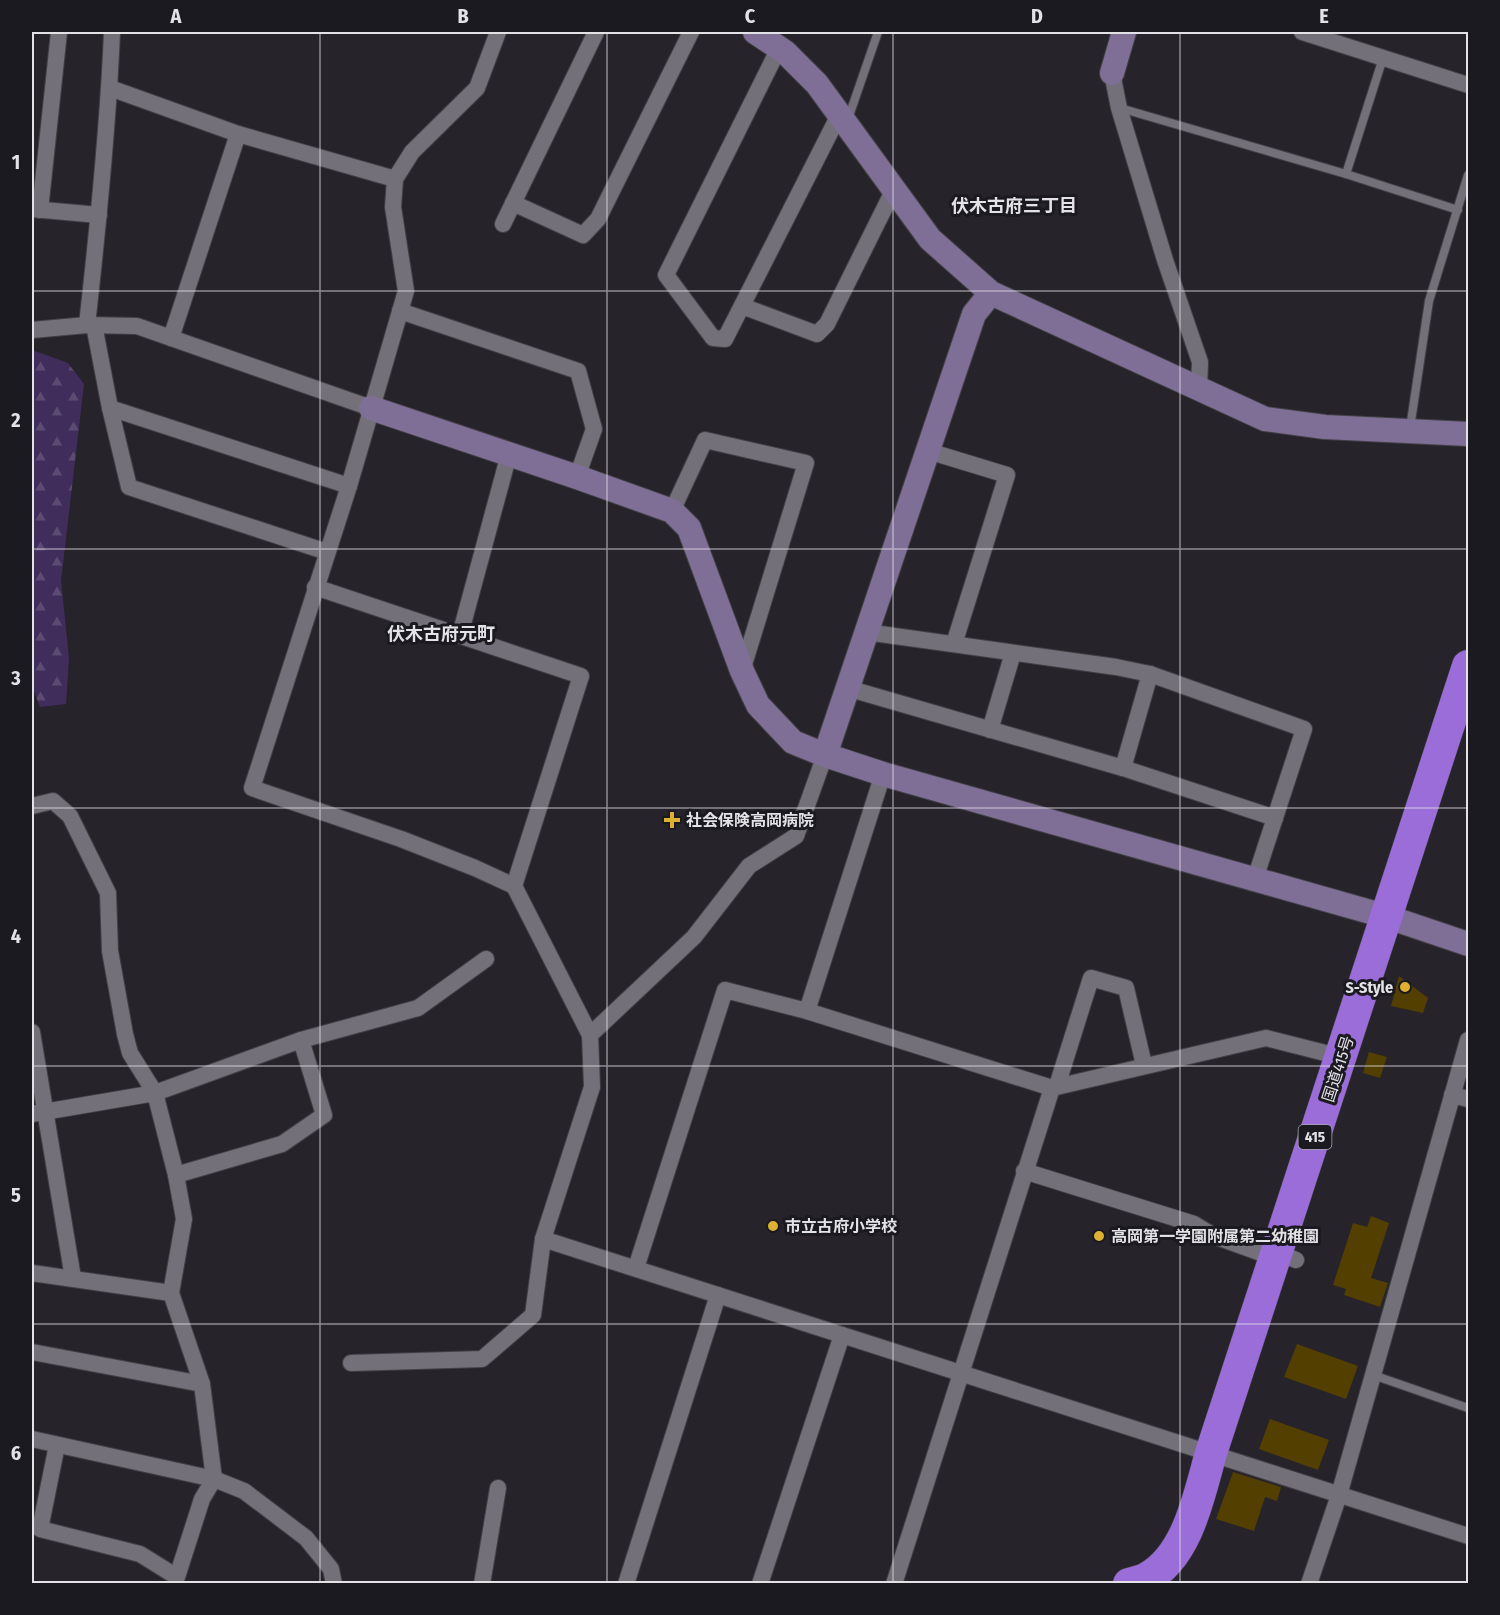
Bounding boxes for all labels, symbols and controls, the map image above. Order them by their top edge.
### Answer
text: A [170,4,183,28]
text: B [457,4,469,28]
text: C [745,4,756,28]
text: D [1031,4,1043,28]
text: E [1319,4,1329,28]
text: 1 [12,150,20,174]
district label: 伏木古府三丁目 [951,195,1077,217]
text: 2 [10,408,21,432]
district label: 伏木古府元町 [387,623,495,645]
text: 3 [10,666,21,690]
marker: 社会保険高岡病院 [663,811,681,829]
place label: 社会保険高岡病院 [686,811,814,830]
text: 4 [11,924,21,948]
place label: S-Style [1345,978,1393,997]
marker: S-Style [1398,980,1412,994]
street label: 国道415号 [1318,1034,1358,1104]
road number: 415 [1298,1125,1332,1149]
text: 5 [11,1183,21,1207]
place label: 市立古府小学校 [785,1217,897,1236]
marker: 市立古府小学校 [766,1219,780,1233]
place label: 高岡第一学園附属第二幼稚園 [1111,1227,1319,1246]
marker: 高岡第一学園附属第二幼稚園 [1092,1229,1106,1243]
text: 6 [11,1441,21,1465]

